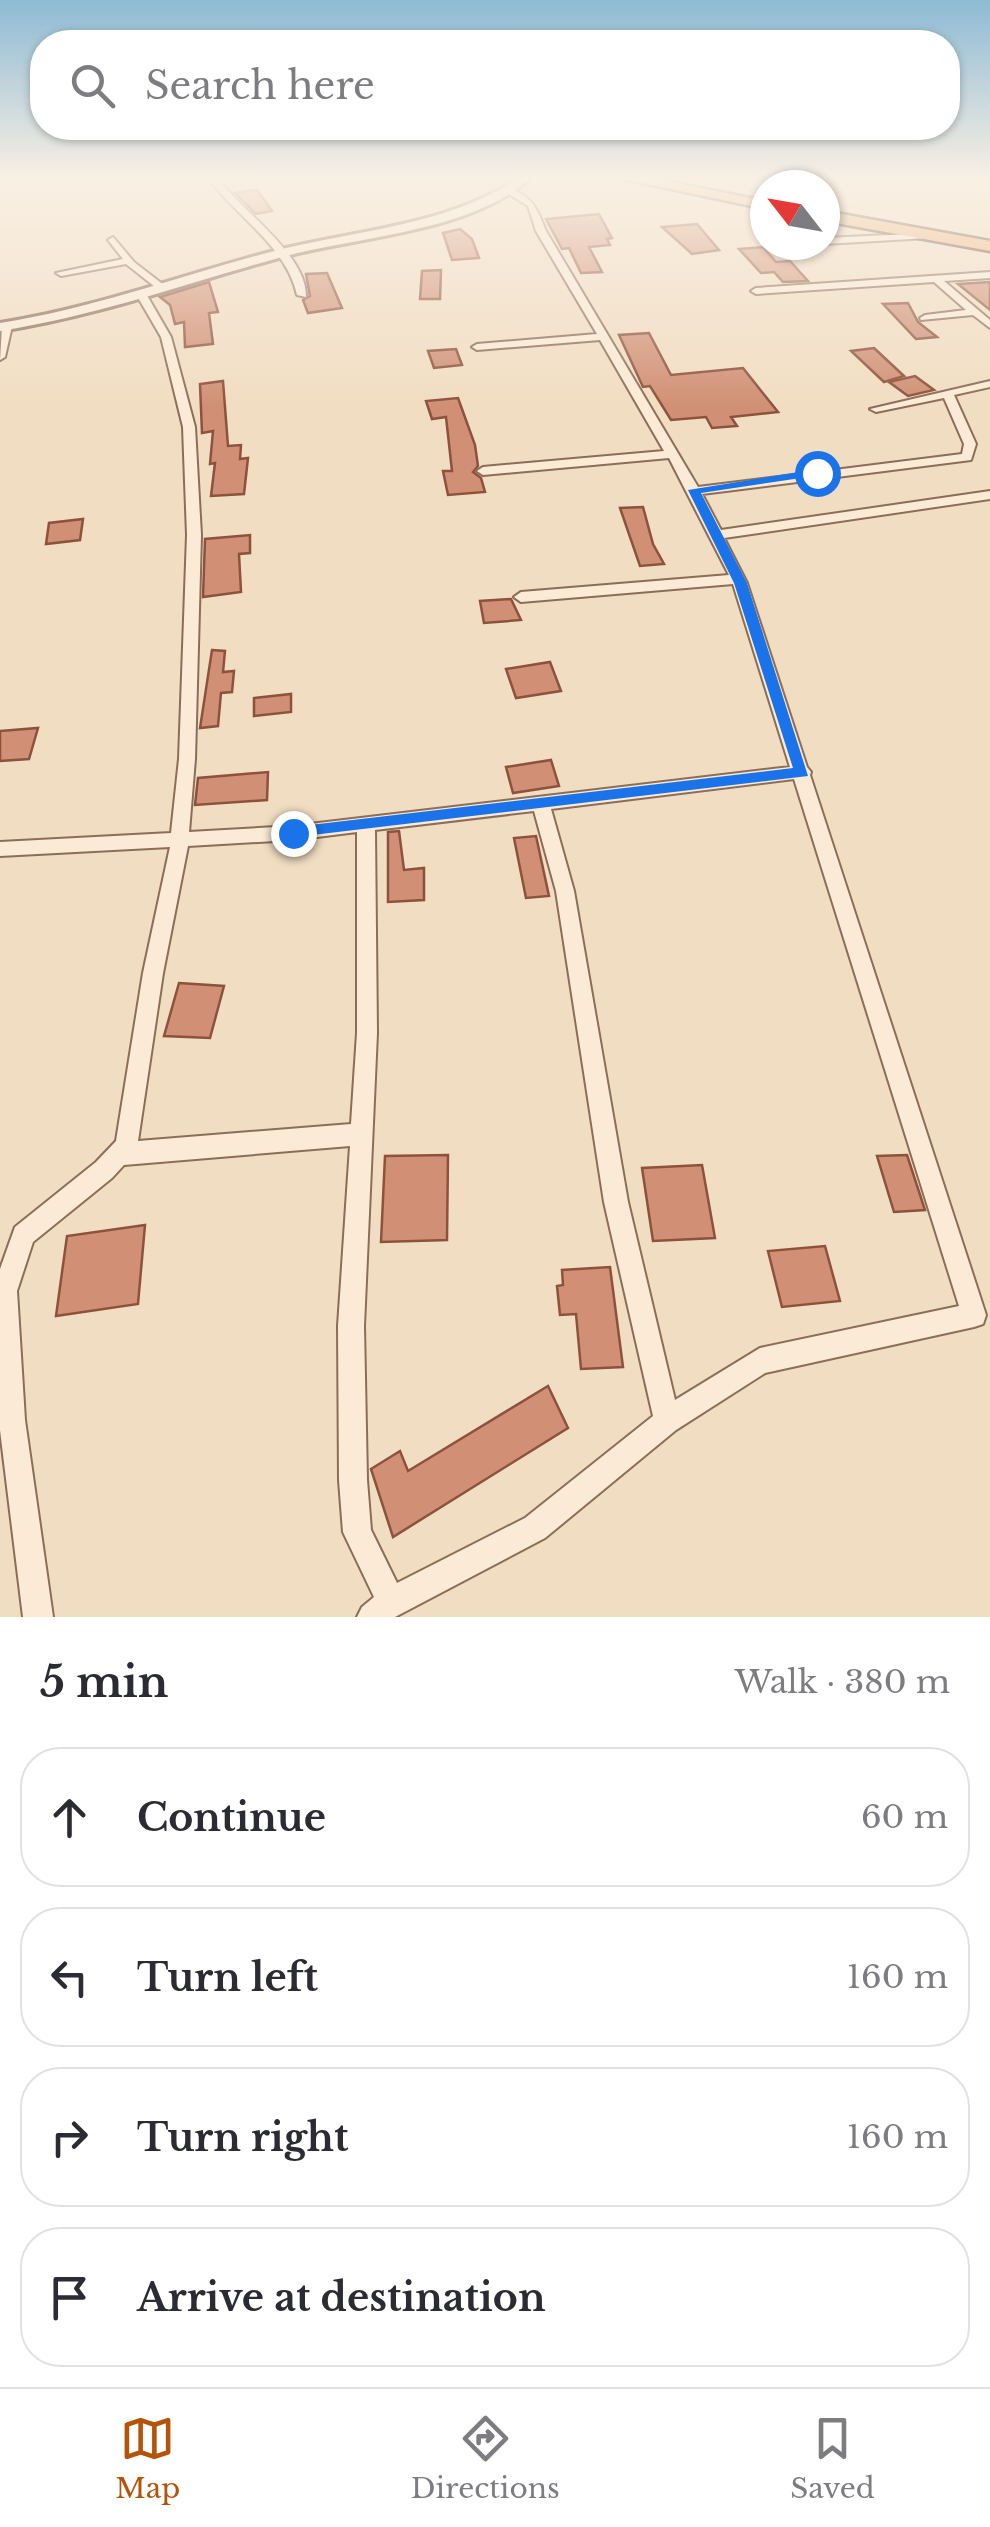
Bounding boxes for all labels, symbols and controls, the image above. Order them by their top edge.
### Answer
search box [30,30,960,140]
icon: search [65,58,120,113]
text: Search here [145,62,375,109]
north arrow [750,170,840,260]
route start [795,451,841,497]
route end [271,811,317,857]
text: 5 min [40,1656,168,1708]
text: Walk · 380 m [735,1662,950,1702]
icon: ahead [42,1790,97,1845]
text: Continue [137,1794,326,1841]
text: 60 m [861,1797,948,1837]
icon: left [42,1950,97,2005]
text: Turn left [137,1954,318,2001]
text: 160 m [847,1957,948,1997]
icon: right [42,2110,97,2165]
text: Turn right [137,2114,348,2161]
text: 160 m [847,2117,948,2157]
icon: arrive [42,2270,97,2325]
text: Arrive at destination [137,2274,546,2321]
tab: Map [115,2411,180,2506]
tab: Directions [411,2411,560,2506]
tab: Saved [790,2411,875,2506]

